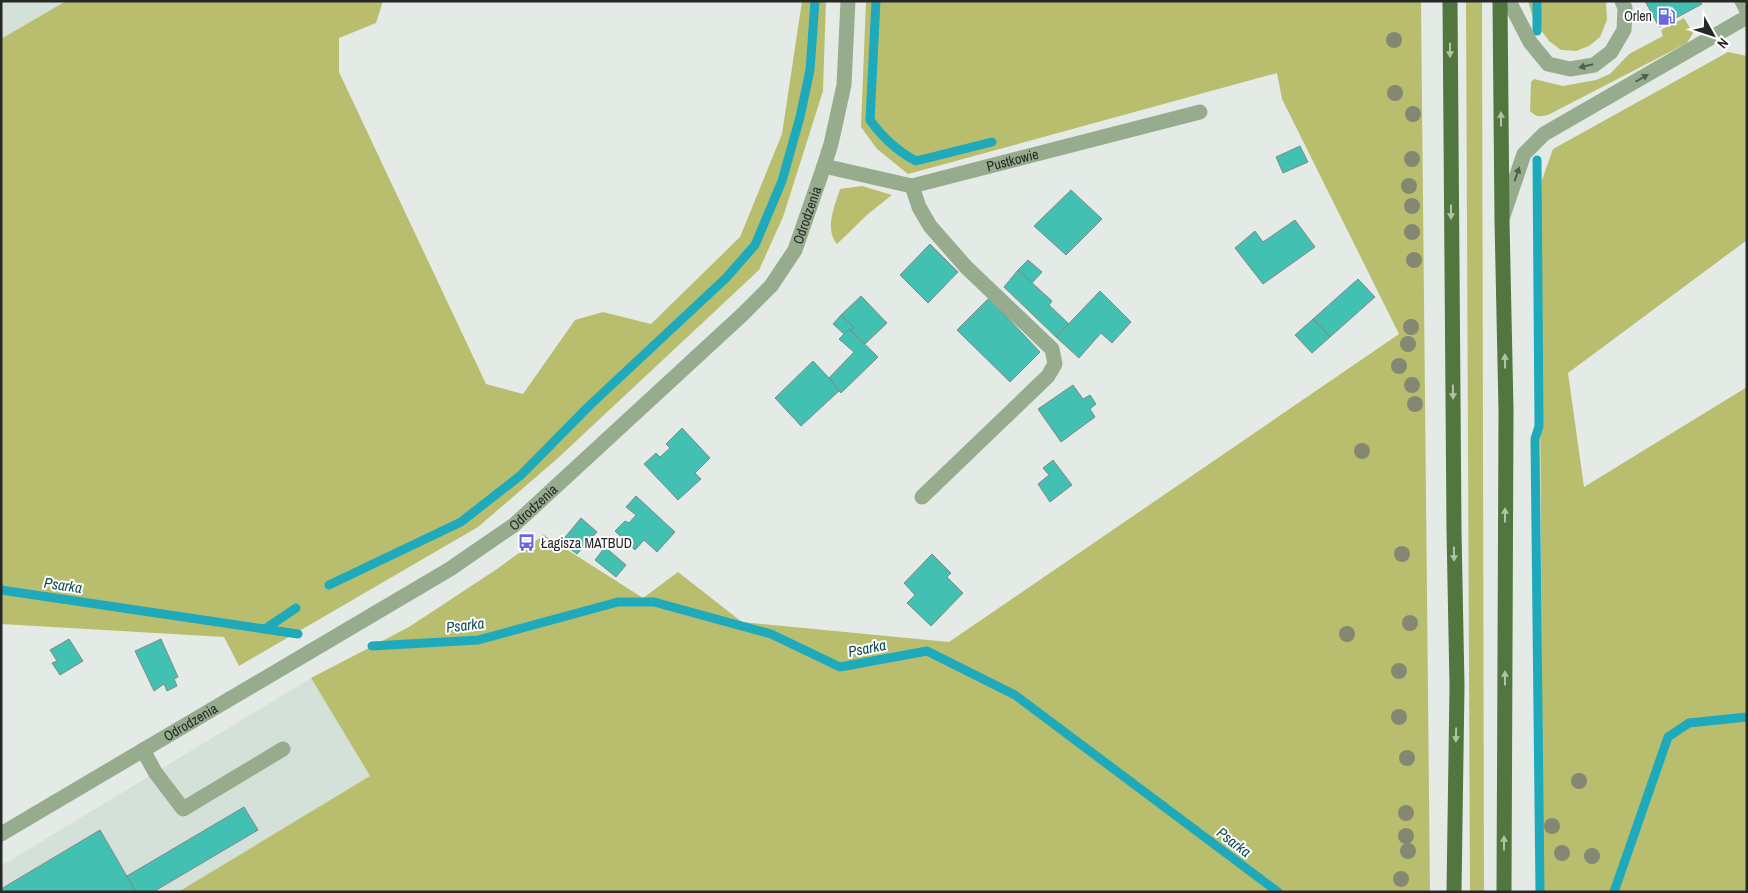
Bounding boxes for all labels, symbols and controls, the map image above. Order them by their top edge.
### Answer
fuel station icon: Orlen [1656,6,1676,26]
place label: Orlen [1624,7,1652,25]
north arrow [1688,10,1738,60]
text: N [1713,34,1733,52]
one-way arrow [1446,42,1454,58]
one-way arrow [1579,62,1594,70]
one-way arrow [1636,73,1649,82]
one-way arrow [1497,110,1505,126]
street label: Pustkowie [985,145,1040,175]
one-way arrow [1514,166,1521,181]
street label: Odrodzenia [789,183,825,247]
one-way arrow [1447,205,1455,221]
one-way arrow [1500,353,1508,369]
one-way arrow [1449,384,1457,400]
street label: Odrodzenia [505,480,562,534]
one-way arrow [1501,507,1509,523]
bus stop icon: Łagisza MATBUD [517,533,537,553]
place label: Łagisza MATBUD [541,534,632,552]
one-way arrow [1450,546,1458,562]
water label: Psarka [43,572,84,598]
water label: Psarka [445,612,485,638]
water label: Psarka [846,634,888,662]
one-way arrow [1501,670,1509,686]
street label: Odrodzenia [160,699,221,745]
one-way arrow [1452,727,1460,743]
water label: Psarka [1212,822,1256,862]
one-way arrow [1500,835,1508,851]

